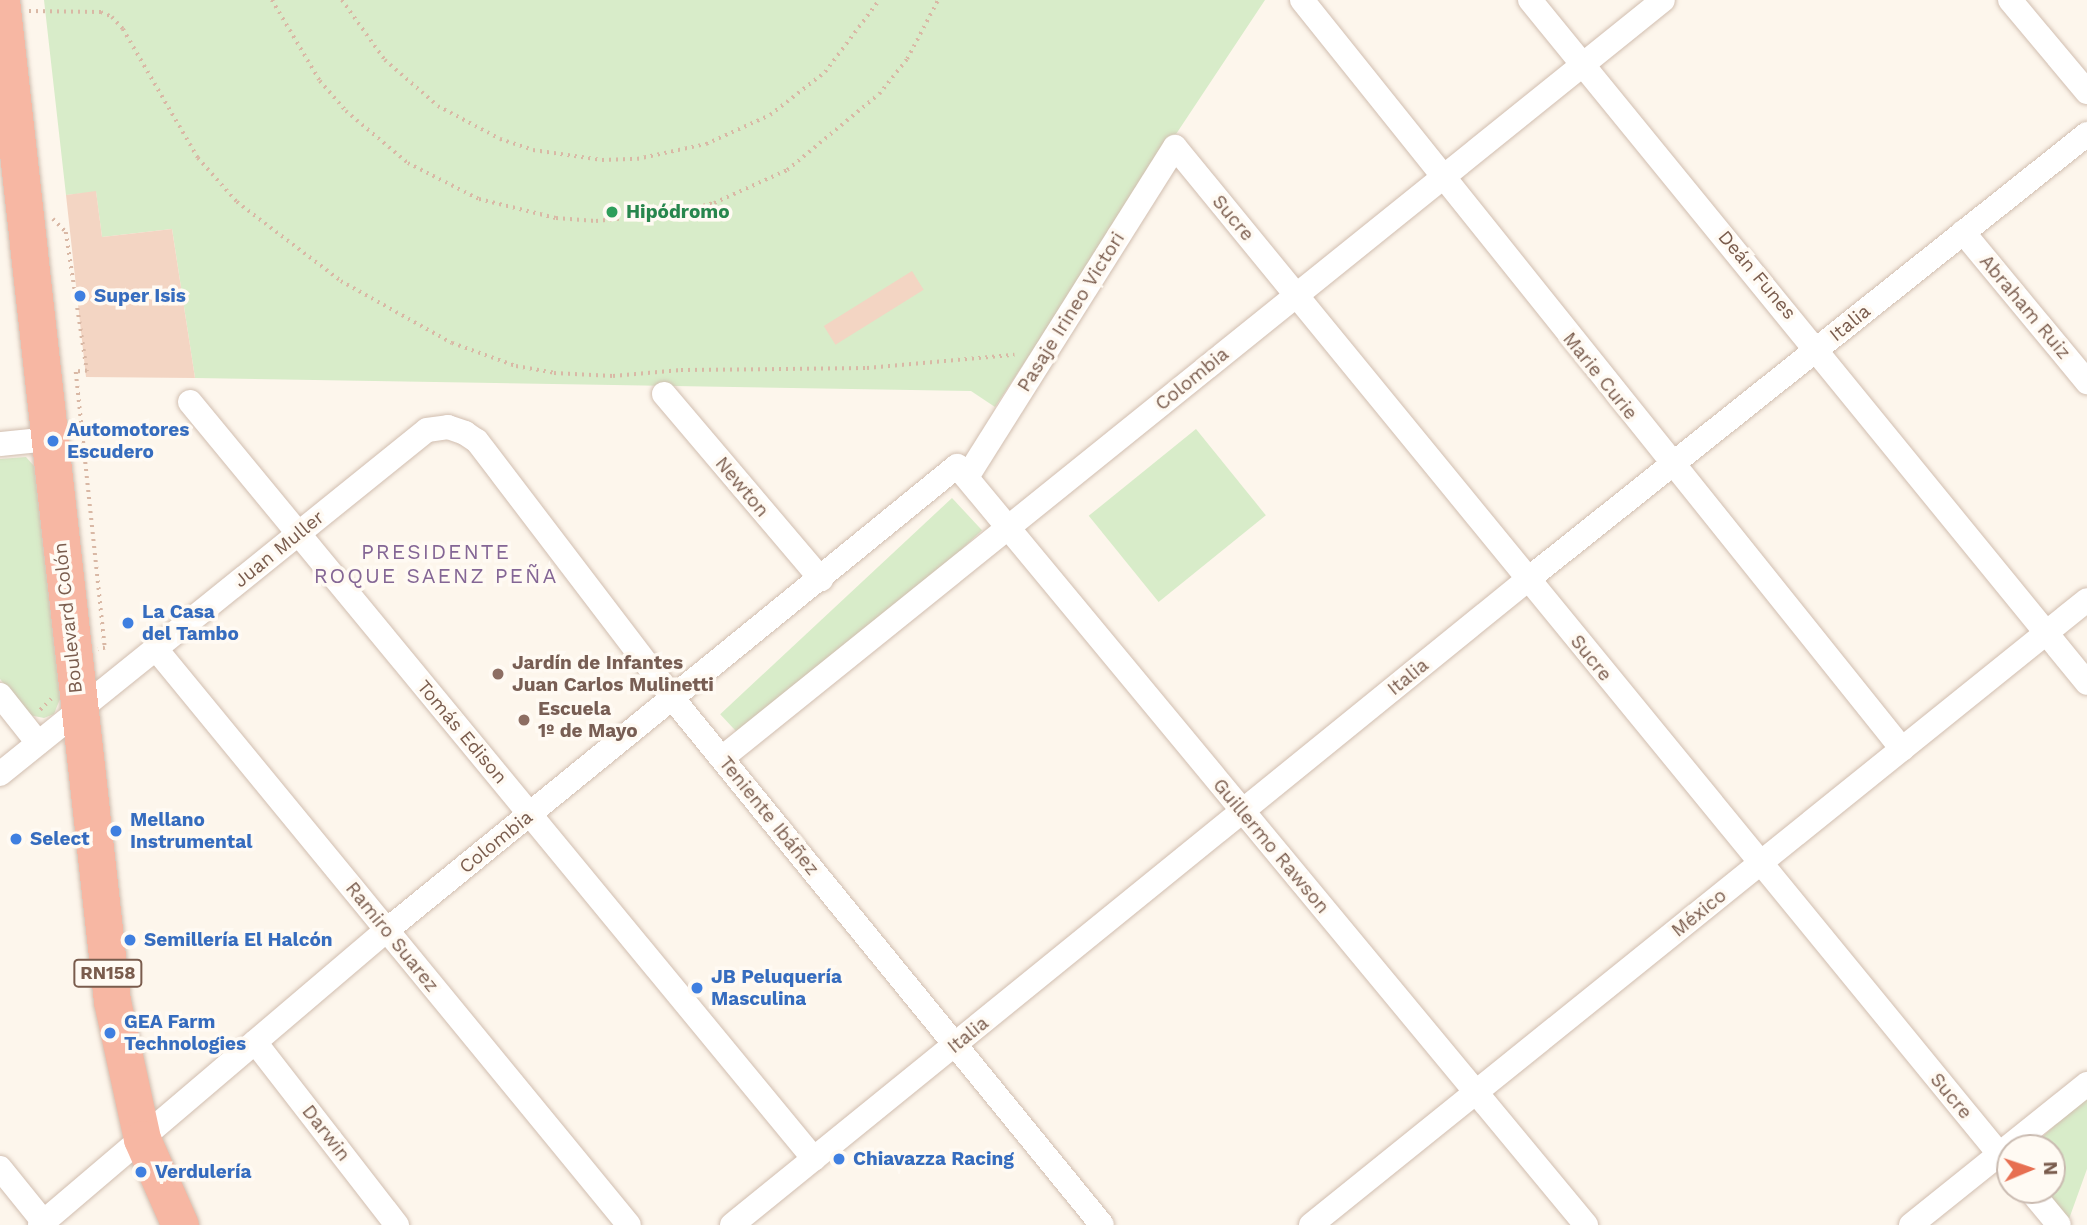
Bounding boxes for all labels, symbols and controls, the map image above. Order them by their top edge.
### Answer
street label: Sucre [1207,190,1259,246]
place label: Hipódromo [626,201,730,223]
marker: Hipódromo [604,204,620,220]
street label: Deán Funes [1713,226,1801,324]
street label: Pasaje Irineo Victori [1012,228,1130,396]
street label: Abraham Ruiz [1975,250,2075,364]
place label: Super Isis [94,285,186,307]
marker: Super Isis [72,288,88,304]
street label: Italia [1825,300,1875,346]
street label: Marie Curie [1558,328,1642,424]
street label: Colombia [1151,343,1233,415]
place label: Automotores Escudero [67,419,189,463]
marker: Automotores Escudero [45,433,61,449]
street label: Newton [710,452,774,522]
street label: Juan Muller [229,506,329,592]
district label: PRESIDENTE ROQUE SAENZ PEÑA [316,539,556,589]
street label: Boulevard Colón [49,541,87,695]
place label: La Casa del Tambo [142,601,239,645]
marker: La Casa del Tambo [120,615,136,631]
street label: Sucre [1566,630,1616,686]
place label: Jardín de Infantes Juan Carlos Mulinetti [512,652,714,696]
street label: Italia [1383,654,1433,700]
marker: Jardín de Infantes Juan Carlos Mulinetti [490,666,506,682]
street label: Tomás Edison [412,676,512,788]
place label: Escuela 1º de Mayo [538,698,638,742]
marker: Escuela 1º de Mayo [516,712,532,728]
street label: Teniente Ibáñez [714,752,824,880]
street label: Guillermo Rawson [1208,774,1334,918]
street label: Colombia [455,806,537,878]
place label: Mellano Instrumental [130,809,252,853]
marker: Mellano Instrumental [108,823,124,839]
place label: Select [30,828,90,850]
marker: Select [8,831,24,847]
street label: Ramiro Suarez [341,877,443,997]
street label: México [1667,884,1731,942]
place label: Semillería El Halcón [144,929,333,951]
marker: Semillería El Halcón [122,932,138,948]
road number: RN158 [73,958,143,988]
place label: JB Peluquería Masculina [711,966,842,1010]
marker: JB Peluquería Masculina [689,980,705,996]
place label: GEA Farm Technologies [124,1011,246,1055]
street label: Italia [943,1012,993,1058]
marker: GEA Farm Technologies [102,1025,118,1041]
street label: Sucre [1925,1068,1977,1124]
street label: Darwin [297,1100,355,1166]
north arrow [1996,1134,2066,1204]
place label: Chiavazza Racing [853,1148,1014,1170]
marker: Chiavazza Racing [831,1151,847,1167]
place label: Verdulería [155,1161,252,1183]
text: N [2039,1161,2062,1176]
marker: Verdulería [133,1164,149,1180]

